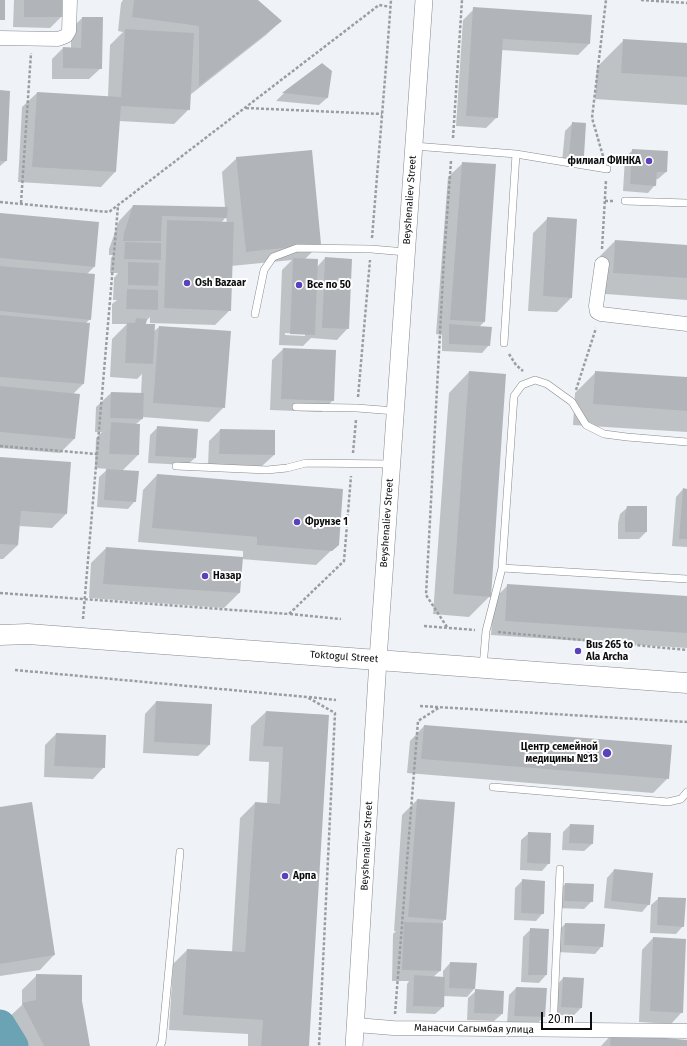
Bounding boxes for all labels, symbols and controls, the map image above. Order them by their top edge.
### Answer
street label: Beyshenaliev Street [401,155,419,245]
place label: филиал ФИНКА [568,155,641,167]
marker: филиал ФИНКА [644,156,654,166]
place label: Osh Bazaar [195,277,246,289]
marker: Osh Bazaar [182,278,192,288]
place label: Все по 50 [307,279,351,291]
marker: Все по 50 [294,280,304,290]
street label: Beyshenaliev Street [378,478,396,568]
place label: Фрунзе 1 [305,516,348,528]
marker: Фрунзе 1 [292,517,302,527]
place label: Назар [213,570,241,582]
marker: Назар [200,571,210,581]
place label: Bus 265 to Ala Archa [586,639,633,662]
marker: Bus 265 to Ala Archa [573,646,583,656]
street label: Toktogul Street [309,649,379,665]
place label: Центр семейной медицины №13 [521,741,598,764]
marker: Центр семейной медицины №13 [601,747,613,759]
street label: Beyshenaliev Street [359,801,375,891]
place label: Арпа [293,870,316,882]
marker: Арпа [280,871,290,881]
scale bar [543,1004,594,1030]
text: 20 m [548,1012,574,1026]
street label: Манасчи Сагымбая улица [414,1022,534,1036]

